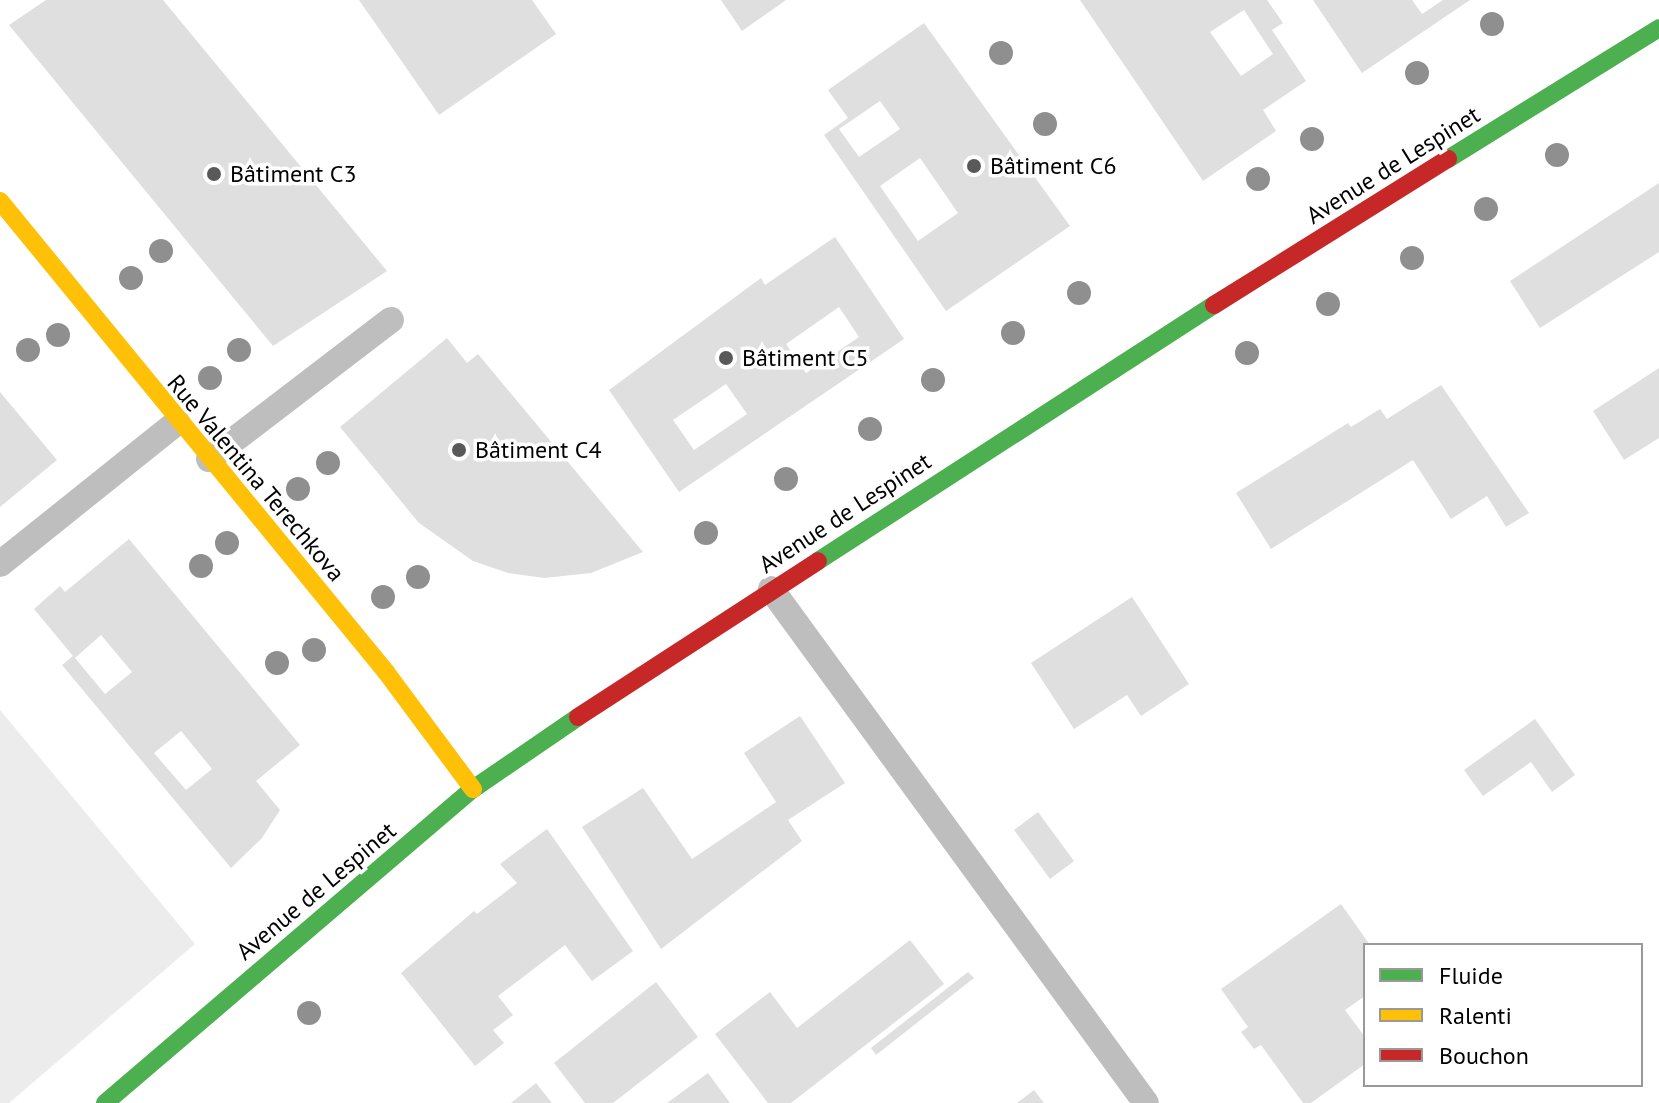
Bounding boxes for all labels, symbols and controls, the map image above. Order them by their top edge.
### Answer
street label: Avenue de Lespinet [1301,100,1485,230]
place label: Bâtiment C6 [990,152,1117,180]
marker: Bâtiment C6 [965,157,983,175]
place label: Bâtiment C3 [230,160,357,188]
marker: Bâtiment C3 [205,165,223,183]
place label: Bâtiment C5 [742,344,869,372]
marker: Bâtiment C5 [717,349,735,367]
street label: Rue Valentina Terechkova [161,368,351,588]
place label: Bâtiment C4 [475,436,602,464]
marker: Bâtiment C4 [450,441,468,459]
street label: Avenue de Lespinet [754,447,936,579]
street label: Avenue de Lespinet [231,816,401,966]
legend [1363,943,1643,1087]
text: Fluide [1439,960,1503,991]
text: Ralenti [1439,1000,1512,1031]
text: Bouchon [1439,1040,1529,1071]

